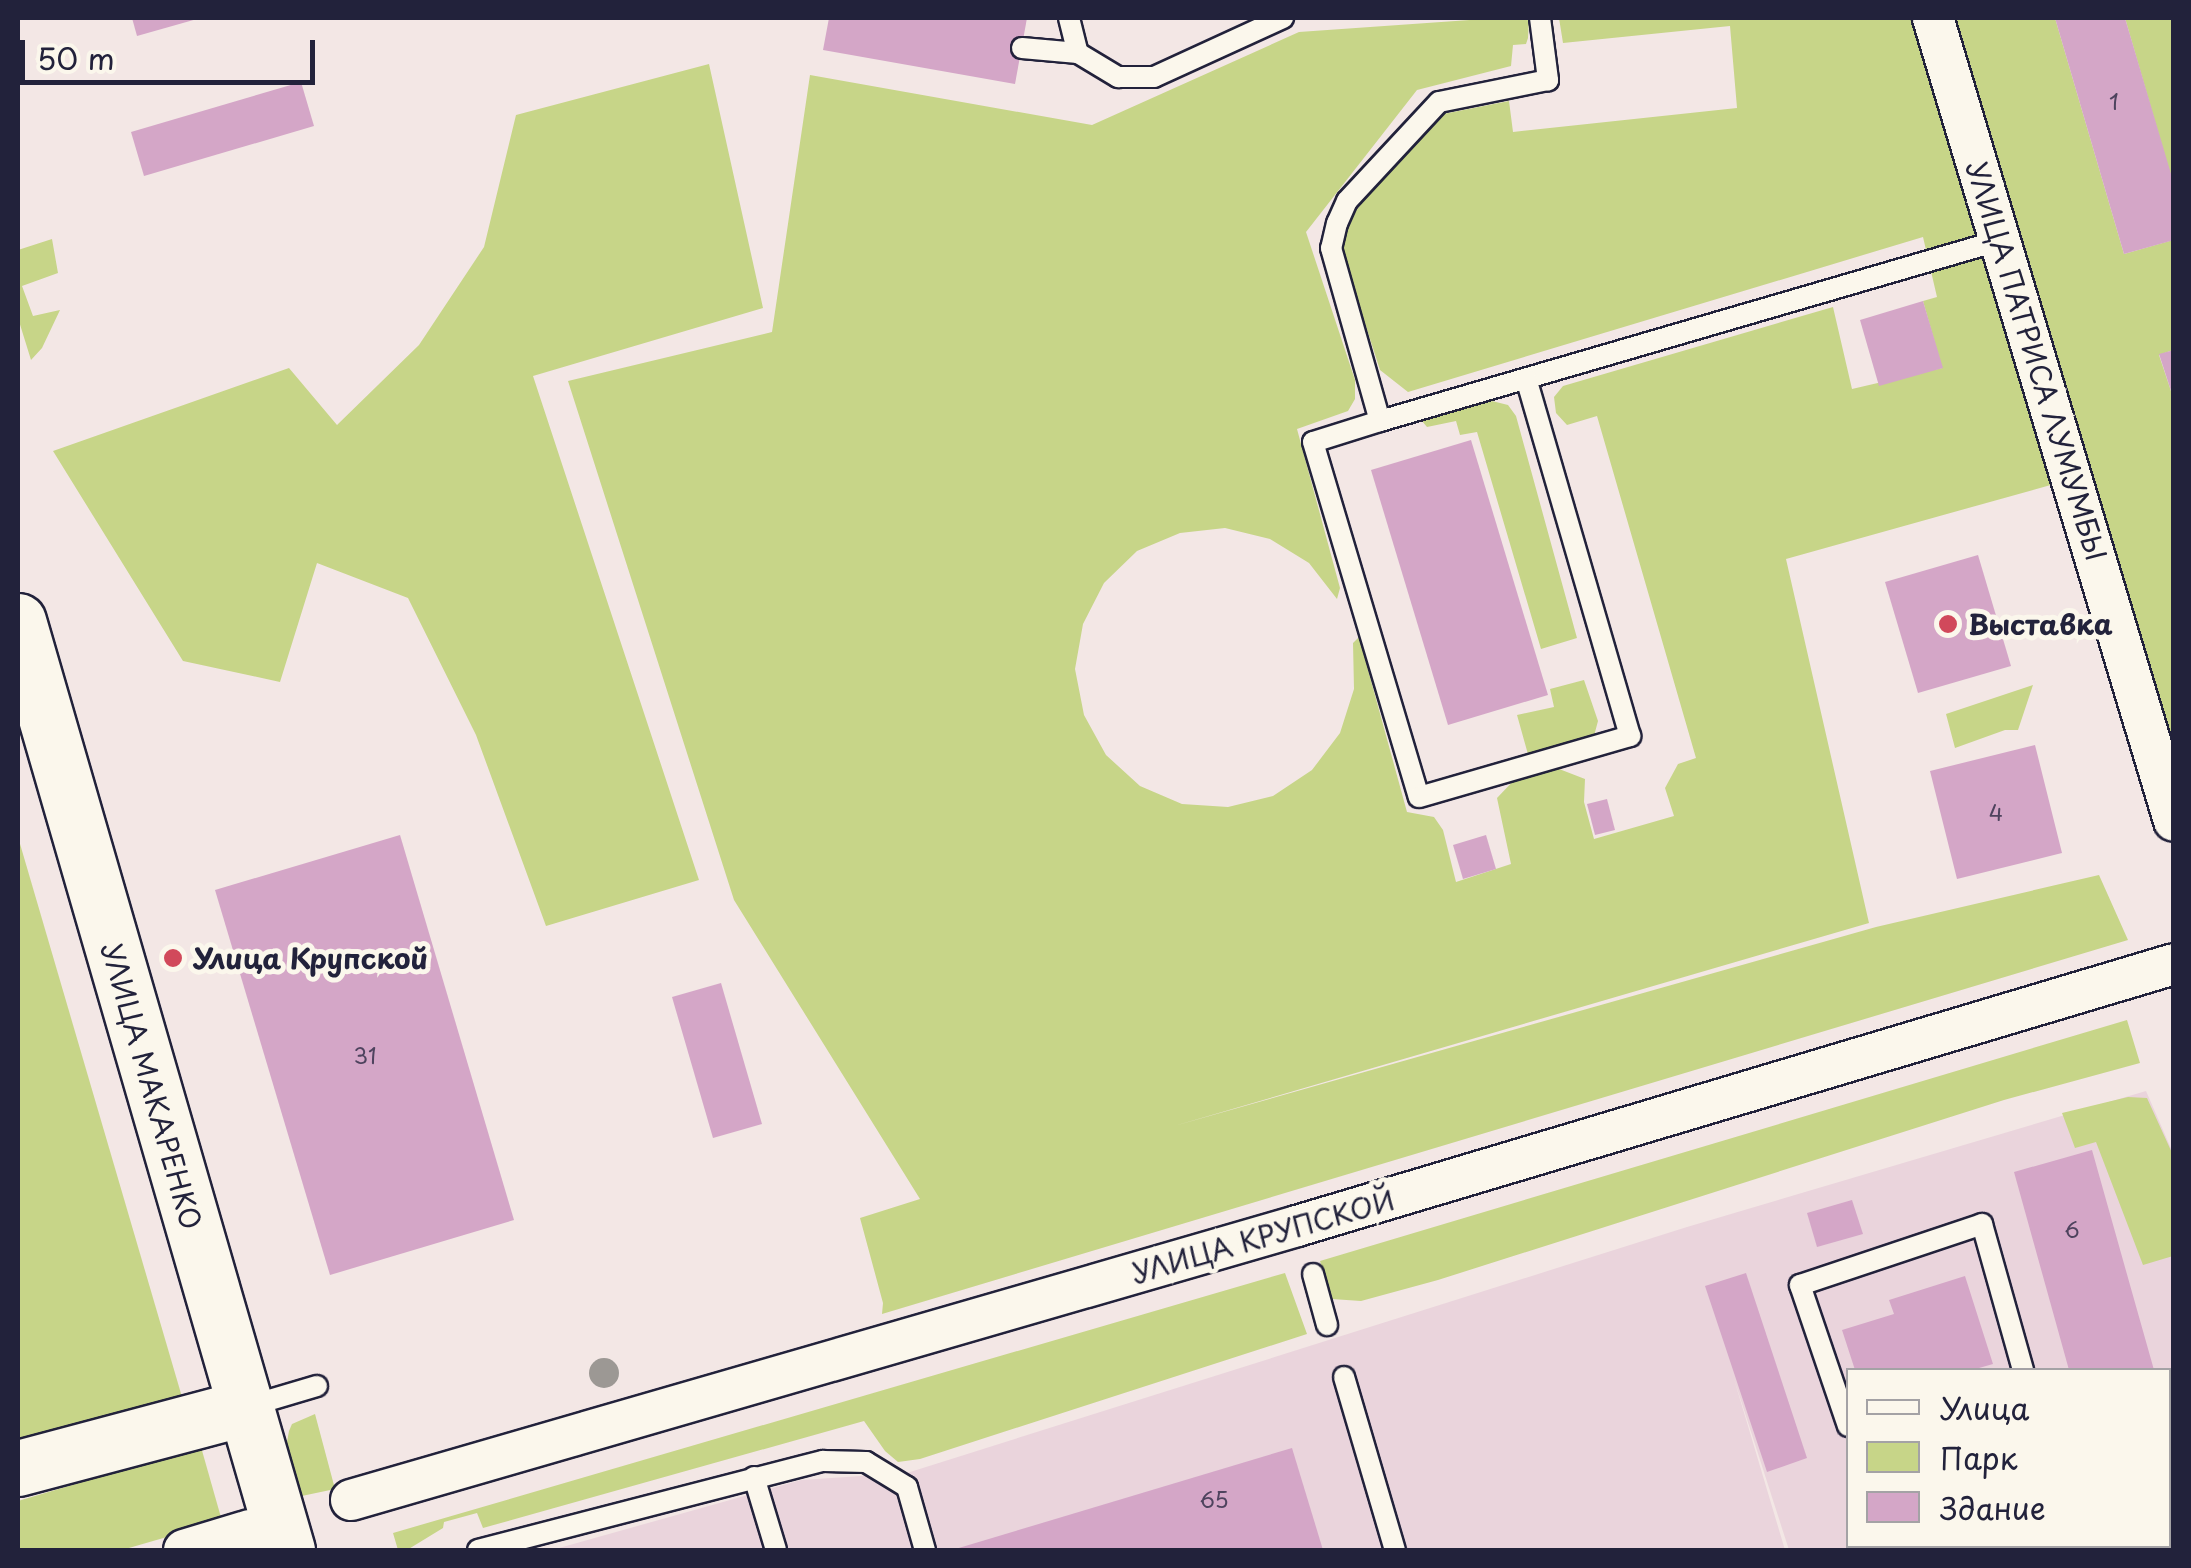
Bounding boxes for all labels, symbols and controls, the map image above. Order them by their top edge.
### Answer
scale bar [25,20,320,82]
text: 50 m [37,35,115,80]
house number: 1 [2109,88,2119,114]
street label: УЛИЦА ПАТРИСА ЛУМУМБЫ [1960,156,2114,566]
place label: Выставка [1968,607,2113,641]
marker: Выставка [1937,613,1959,635]
house number: 4 [1989,799,2003,825]
street label: УЛИЦА МАКАРЕНКО [95,939,209,1233]
place label: Улица Крупской [193,941,429,975]
marker: Улица Крупской [162,947,184,969]
house number: 31 [353,1042,377,1068]
street label: УЛИЦА КРУПСКОЙ [1127,1182,1399,1290]
house number: 6 [2064,1216,2080,1242]
legend [1846,1368,2171,1548]
text: Улица [1940,1385,2029,1430]
text: Парк [1940,1435,2017,1480]
text: Здание [1940,1485,2046,1530]
house number: 65 [1199,1486,1229,1512]

